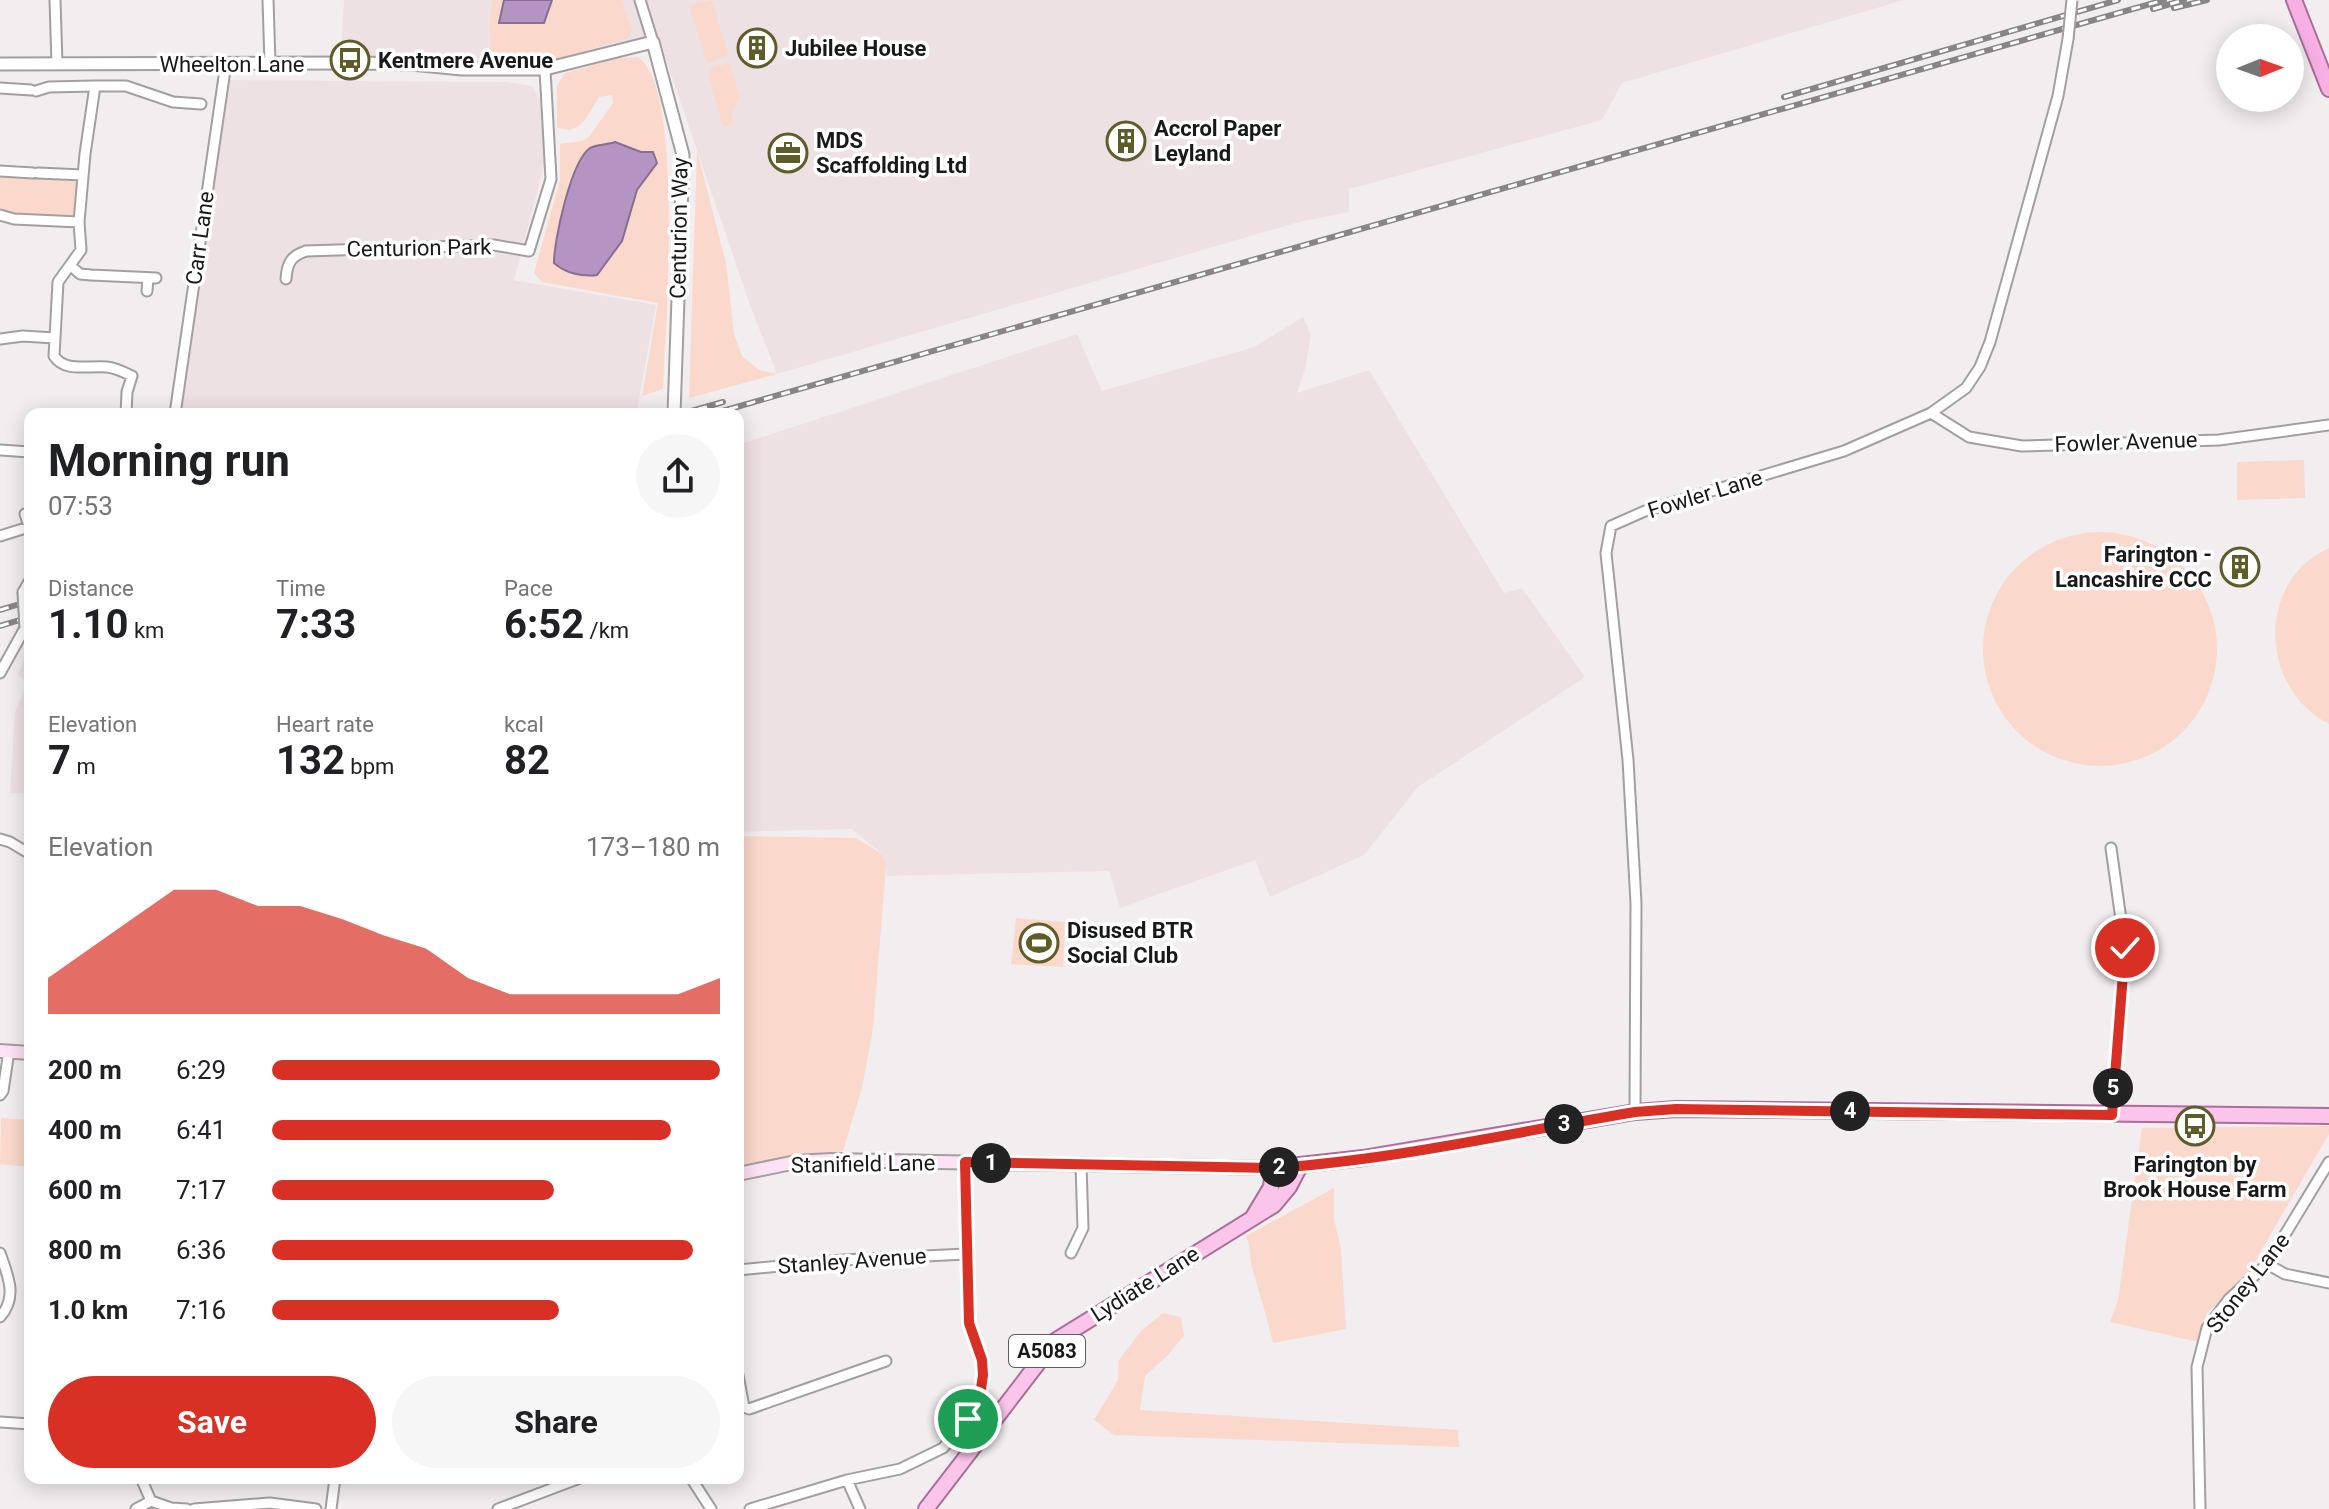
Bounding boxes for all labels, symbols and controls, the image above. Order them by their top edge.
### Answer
north arrow [2216,24,2304,112]
map controls [2216,24,2304,112]
building icon: Jubilee House [736,27,778,69]
place label: Jubilee House [785,36,926,61]
bus stop icon: Kentmere Avenue [329,39,371,81]
place label: Kentmere Avenue [378,48,553,73]
street label: Wheelton Lane [159,52,305,77]
place label: Accrol Paper Leyland [1154,116,1281,166]
building icon: Accrol Paper Leyland [1105,120,1147,162]
place label: MDS Scaffolding Ltd [816,128,967,178]
office icon: MDS Scaffolding Ltd [767,132,809,174]
street label: Centurion Way [665,156,693,299]
street label: Carr Lane [181,190,219,286]
street label: Centurion Park [346,234,492,262]
street label: Fowler Avenue [2054,427,2198,457]
button: share [636,434,720,518]
text: Morning run [48,435,290,487]
street label: Fowler Lane [1645,465,1765,523]
text: 07:53 [48,491,113,521]
place label: Farington - Lancashire CCC [2055,542,2212,592]
building icon: Farington - Lancashire CCC [2219,546,2261,588]
text: Distance [48,576,134,601]
text: Time [276,576,325,601]
text: Pace [504,576,553,601]
text: 1.10 [48,601,128,648]
text: 7:33 [276,601,356,648]
text: 6:52 [504,601,584,648]
text: km [128,618,164,643]
text: /km [584,618,629,643]
text: Elevation [48,712,137,737]
text: Heart rate [276,712,374,737]
text: kcal [504,712,544,737]
text: 7 [48,737,71,784]
text: 132 [276,737,345,784]
text: 82 [504,737,550,784]
text: m [71,754,96,779]
text: bpm [345,754,394,779]
text: Elevation [48,832,153,862]
text: 173–180 m [586,832,720,862]
pin [2091,914,2159,982]
place label: Disused BTR Social Club [1067,918,1193,968]
sports icon: Disused BTR Social Club [1018,922,1060,964]
icon: check [2103,926,2147,970]
text: 200 m [48,1055,122,1085]
text: 6:29 [176,1055,226,1085]
pin: 5 [2093,1068,2133,1108]
text: 5 [2107,1075,2119,1100]
pin: 4 [1830,1091,1870,1131]
text: 4 [1844,1098,1856,1123]
pin: 3 [1544,1104,1584,1144]
bus stop icon: Farington by Brook House Farm [2174,1105,2216,1147]
text: 3 [1558,1111,1570,1136]
text: 400 m [48,1115,122,1145]
text: 6:41 [176,1115,226,1145]
pin: 1 [971,1143,1011,1183]
pin: 2 [1259,1147,1299,1187]
street label: Stanifield Lane [791,1150,935,1178]
text: 1 [985,1150,997,1175]
place label: Farington by Brook House Farm [2103,1152,2287,1202]
text: 2 [1273,1154,1285,1179]
text: 600 m [48,1175,122,1205]
text: 7:17 [176,1175,226,1205]
street label: Stoney Lane [2201,1228,2295,1338]
text: 800 m [48,1235,122,1265]
text: 6:36 [176,1235,226,1265]
street label: Lydiate Lane [1086,1241,1204,1327]
street label: Stanley Avenue [777,1243,927,1279]
text: 1.0 km [48,1295,128,1325]
text: 7:16 [176,1295,226,1325]
road number: A5083 [1009,1335,1085,1367]
button: Save [48,1376,376,1468]
button: Share [392,1376,720,1468]
pin [934,1385,1002,1453]
icon: arrive [946,1397,990,1441]

